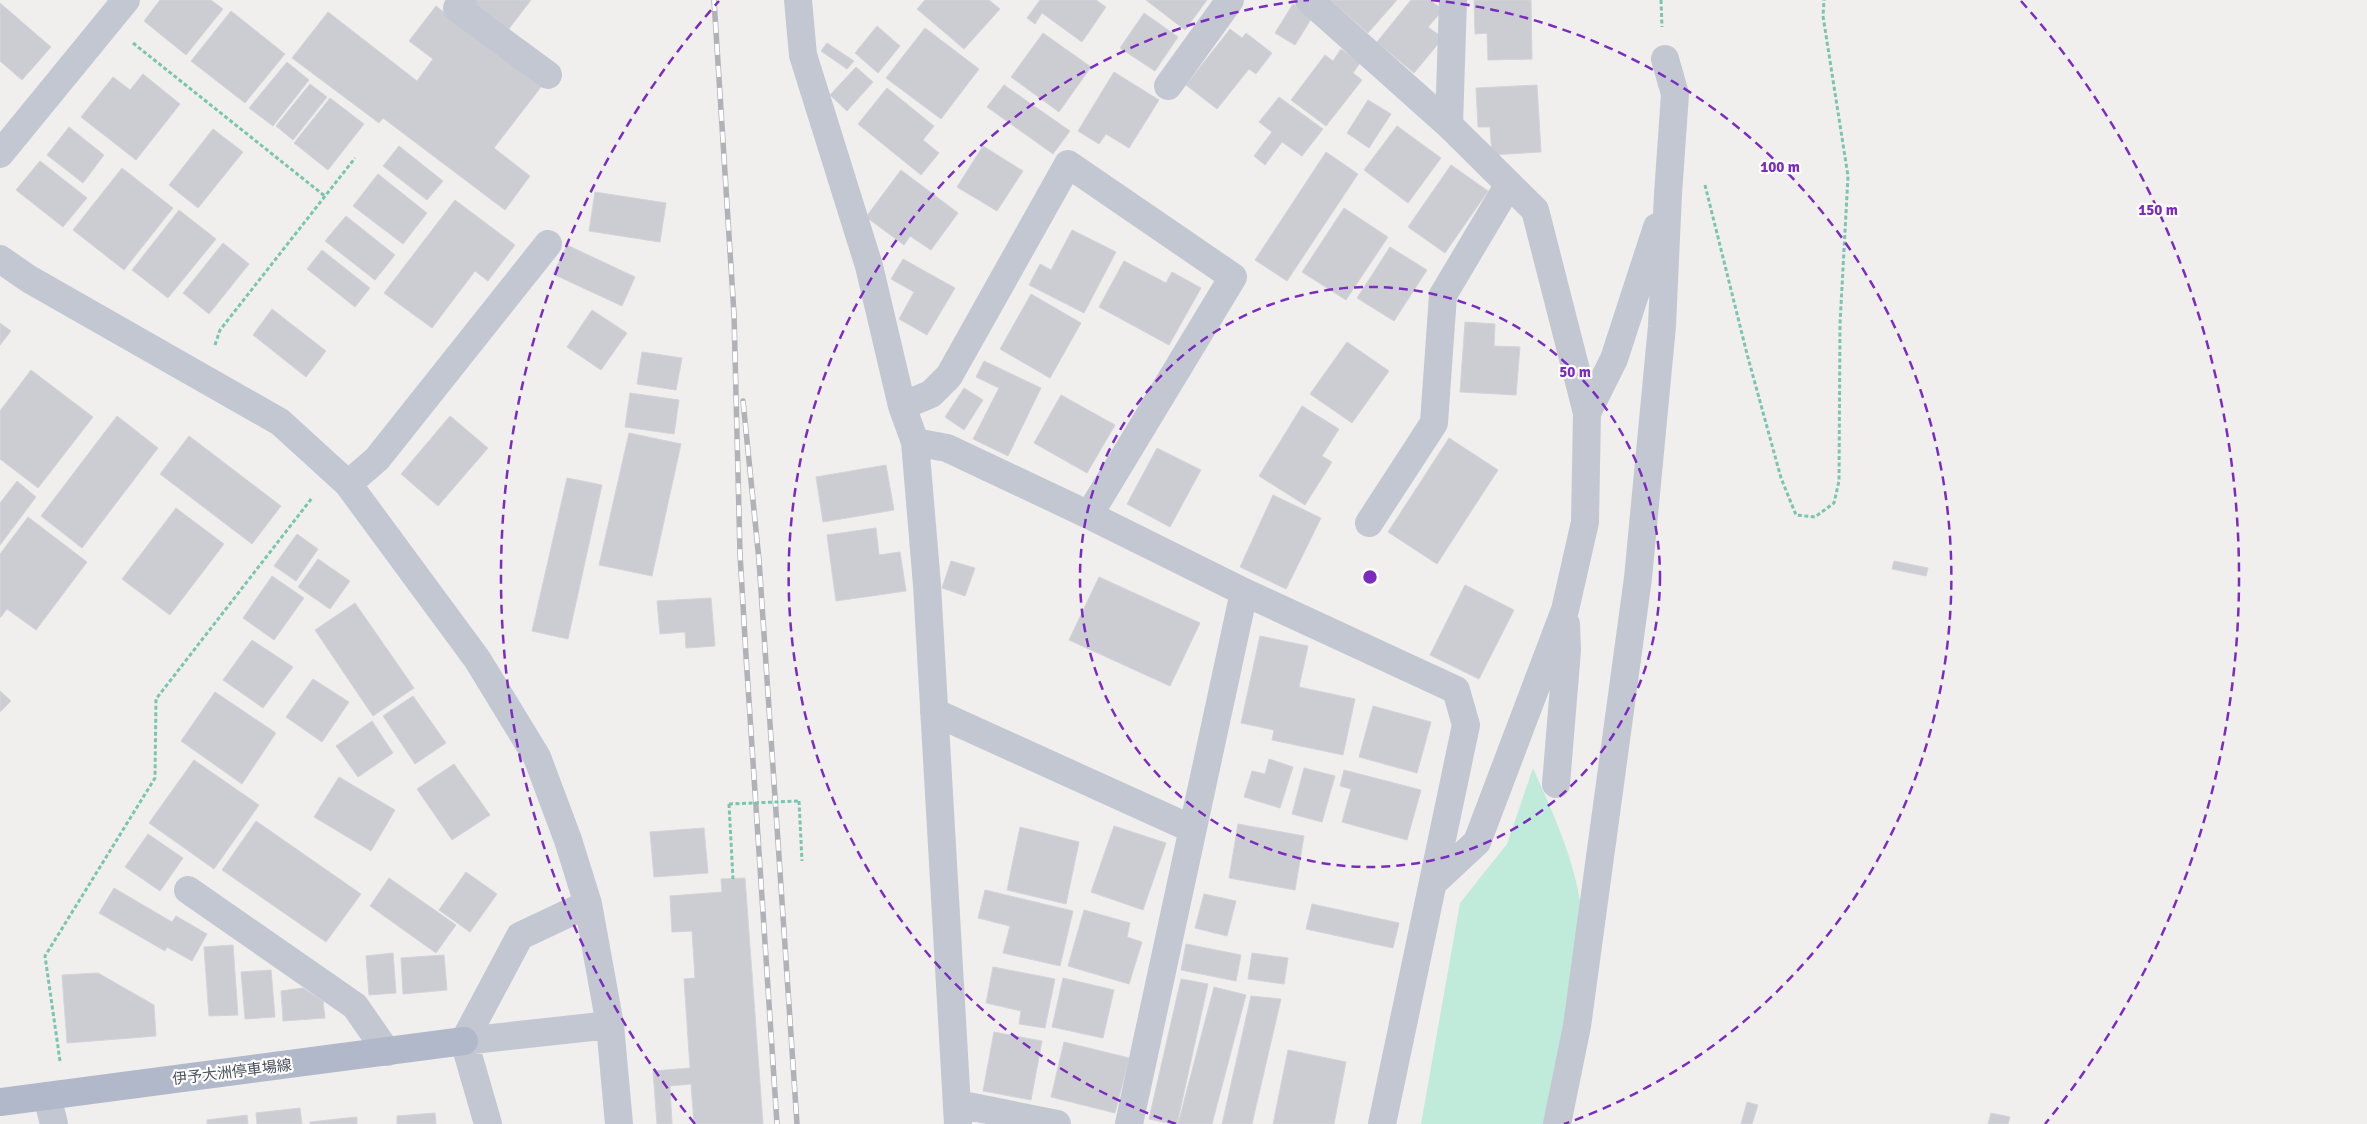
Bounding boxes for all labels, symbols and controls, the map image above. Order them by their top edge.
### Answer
text: 100 m [1760,158,1800,176]
text: 150 m [2138,201,2178,219]
text: 50 m [1559,363,1591,381]
centre of rings [1361,568,1379,586]
street label: 伊予大洲停車場線 [171,1056,293,1088]

